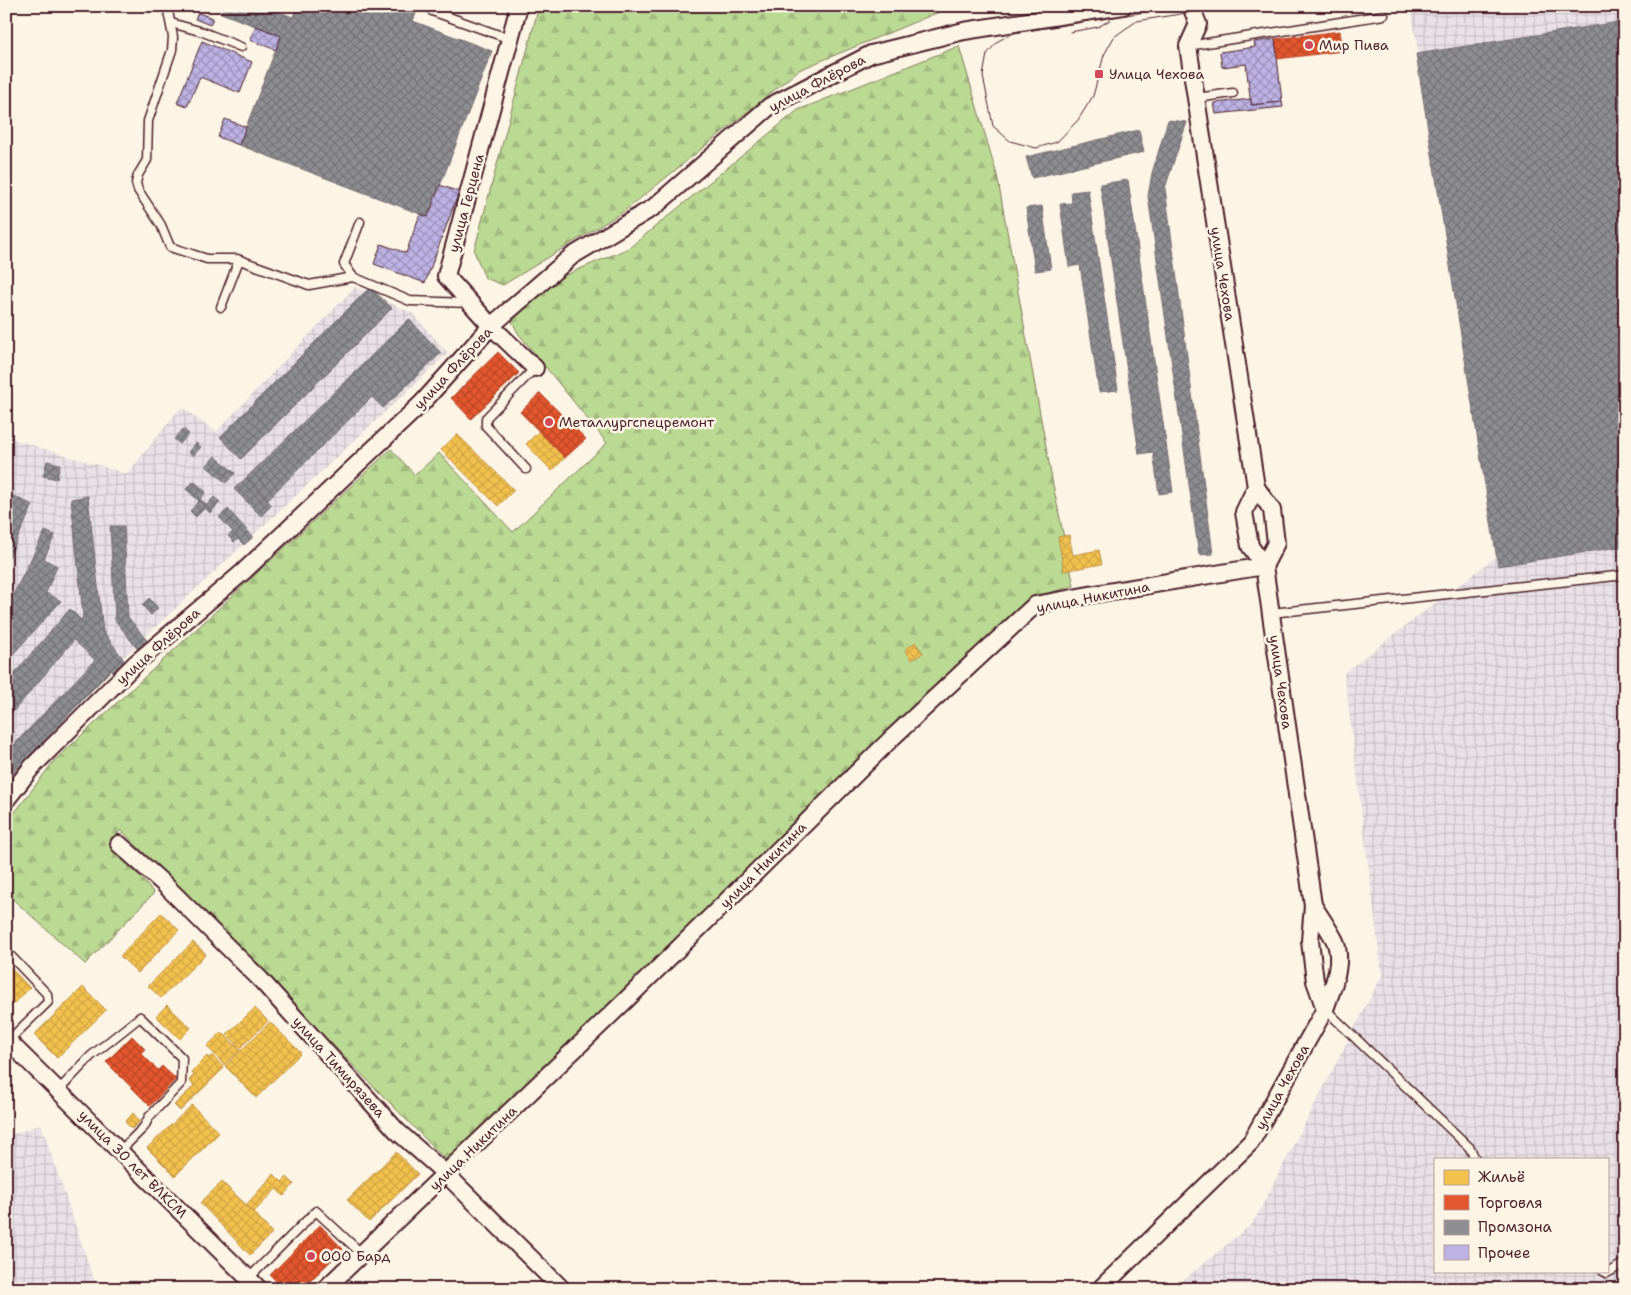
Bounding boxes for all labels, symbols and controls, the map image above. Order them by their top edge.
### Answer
place label: Мир Пива [1319,36,1389,54]
marker: Мир Пива [1303,39,1315,51]
street label: улица Флёрова [766,50,869,116]
place label: Улица Чехова [1109,65,1204,83]
marker: Улица Чехова [1093,68,1105,80]
street label: улица Герцена [444,151,488,254]
street label: улица Чехова [1207,226,1239,323]
street label: улица Флёрова [410,323,496,413]
place label: Металлургспецремонт [559,413,715,431]
marker: Металлургспецремонт [543,416,555,428]
street label: улица Никитина [1035,577,1151,617]
street label: улица Флёрова [112,603,204,688]
street label: улица Чехова [1265,634,1297,731]
street label: улица Никитина [716,818,810,912]
street label: улица Тимирязева [289,1013,389,1121]
street label: улица Чехова [1251,1041,1313,1133]
street label: улица Никитина [425,1101,521,1194]
street label: улица 30 лет ВЛКСМ [75,1106,191,1222]
legend [1434,1158,1608,1272]
text: Жильё [1478,1167,1525,1187]
text: Торговля [1478,1193,1543,1213]
text: Промзона [1478,1217,1553,1237]
text: Прочее [1478,1243,1530,1263]
place label: ООО Бард [321,1247,390,1265]
marker: ООО Бард [305,1250,317,1262]

